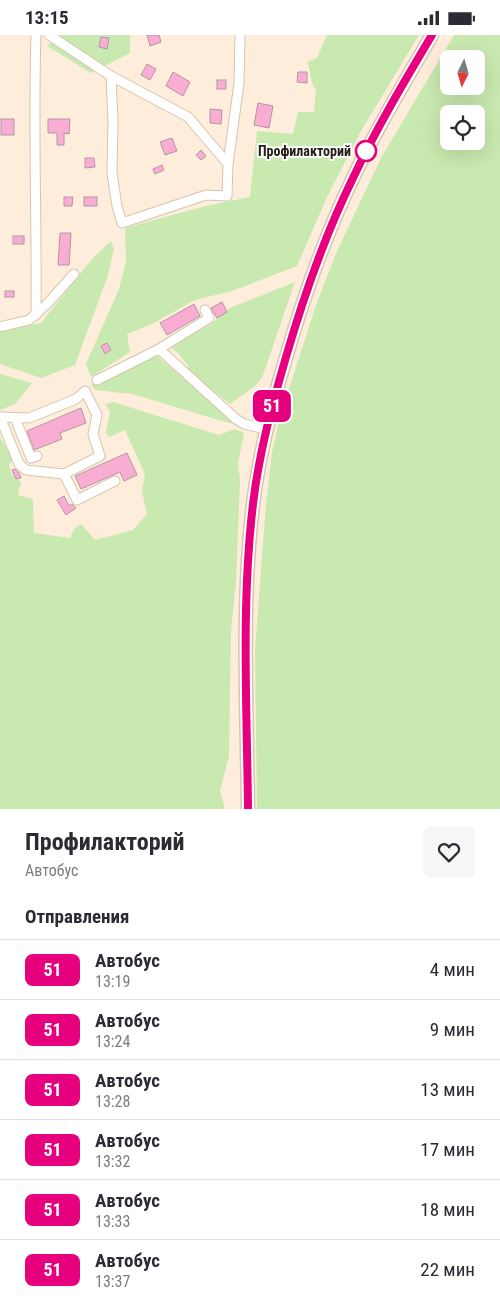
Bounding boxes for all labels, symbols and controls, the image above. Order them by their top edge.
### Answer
text: 13:15 [25,6,69,29]
north arrow [440,50,485,95]
map controls [440,50,485,150]
button: locate [440,105,485,150]
marker: Профилакторий [355,140,377,162]
place label: Профилакторий [258,143,351,159]
line badge: 51 [250,390,294,422]
text: 51 [263,395,281,416]
button: heart [423,826,475,878]
text: Профилакторий [25,828,185,856]
text: Автобус [25,861,78,880]
text: Отправления [25,905,129,928]
text: Автобус [95,949,160,972]
text: 4 мин [430,958,475,981]
text: 51 [43,959,62,980]
text: 13:19 [95,972,130,991]
text: Автобус [95,1009,160,1032]
text: 9 мин [430,1018,475,1041]
text: 51 [43,1019,62,1040]
text: 13:24 [95,1032,130,1051]
text: Автобус [95,1069,160,1092]
text: 13 мин [420,1078,475,1101]
text: 51 [43,1079,62,1100]
text: 13:28 [95,1092,130,1111]
text: Автобус [95,1129,160,1152]
text: 17 мин [420,1138,475,1161]
text: 51 [43,1139,62,1160]
text: 13:32 [95,1152,130,1171]
text: Автобус [95,1189,160,1212]
text: 18 мин [420,1198,475,1221]
text: 51 [43,1199,62,1220]
text: 13:33 [95,1212,130,1231]
text: Автобус [95,1249,160,1272]
text: 22 мин [420,1258,475,1281]
text: 51 [43,1259,62,1280]
text: 13:37 [95,1272,130,1291]

